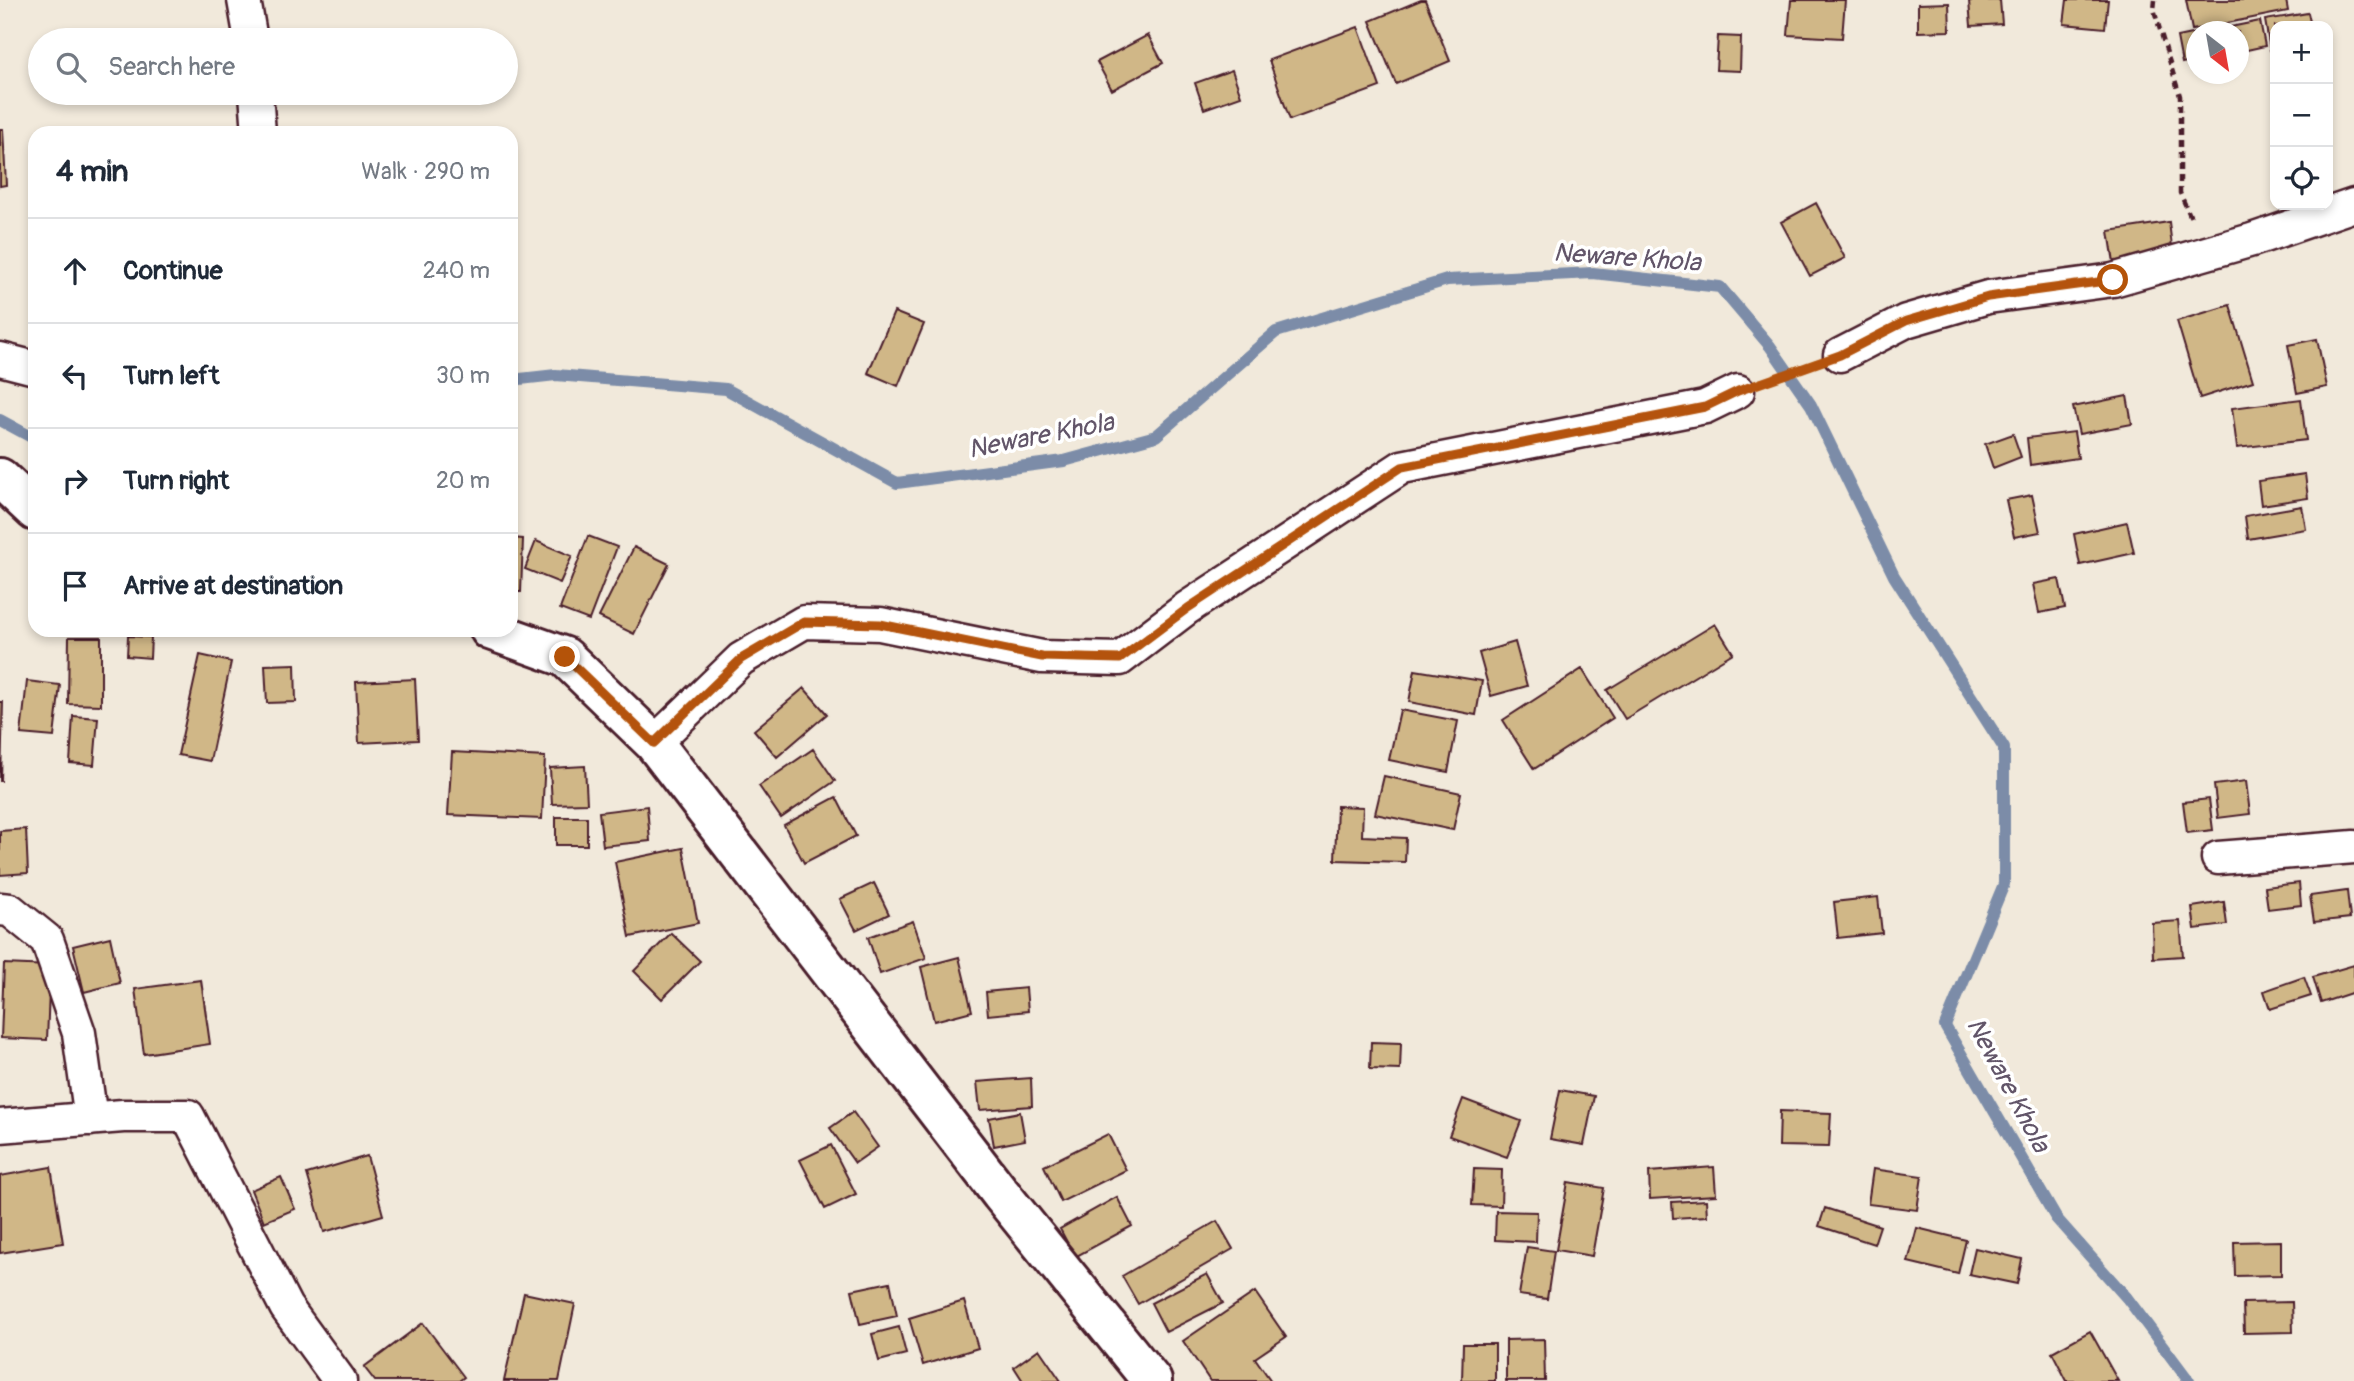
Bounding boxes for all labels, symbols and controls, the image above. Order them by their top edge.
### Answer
north arrow [2186,21,2249,84]
map controls [2270,21,2333,210]
button: + [2270,21,2333,84]
search box [28,28,518,105]
icon: search [52,48,90,86]
text: Search here [108,51,235,83]
button: − [2270,84,2333,147]
button: locate [2270,147,2333,210]
text: 4 min [56,153,129,190]
text: Walk · 290 m [361,157,490,186]
water label: Neware Khola [1552,237,1704,279]
icon: ahead [56,252,94,290]
text: Continue [123,255,223,287]
text: 240 m [423,256,490,285]
route start [2097,264,2128,295]
icon: left [56,357,94,395]
text: Turn left [123,360,219,392]
text: 30 m [436,361,490,390]
water label: Neware Khola [966,406,1118,466]
icon: right [56,462,94,500]
text: Turn right [123,465,229,497]
text: 20 m [436,466,490,495]
icon: arrive [56,567,94,605]
text: Arrive at destination [123,570,343,602]
route end [549,641,580,672]
water label: Neware Khola [1959,1012,2058,1159]

